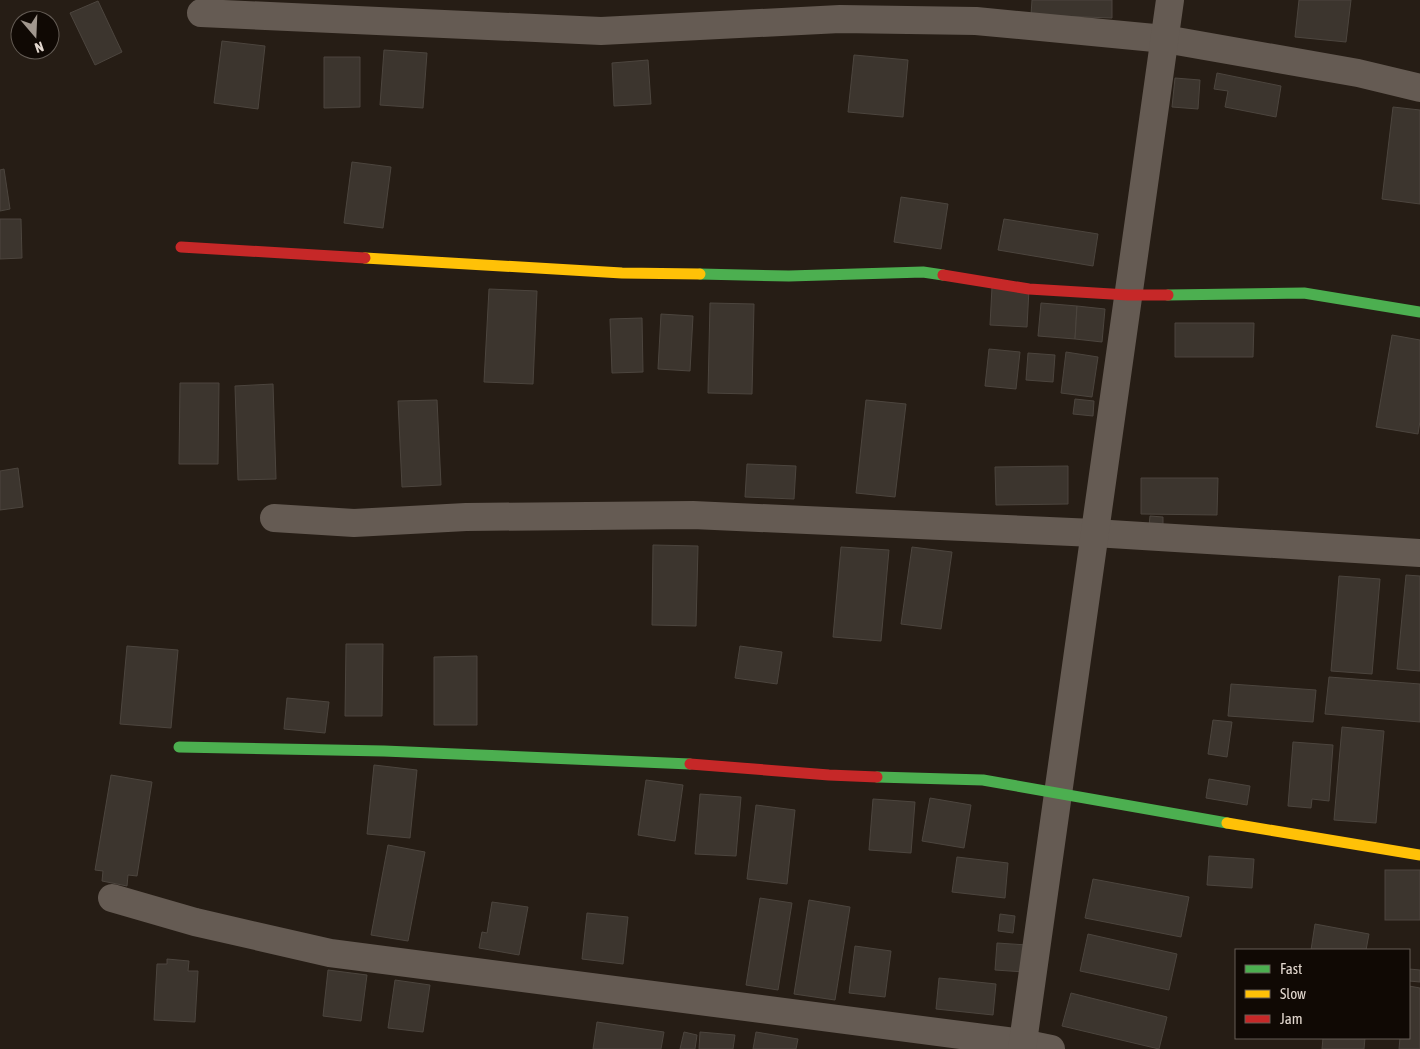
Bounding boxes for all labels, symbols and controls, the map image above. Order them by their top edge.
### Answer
north arrow [10,10,60,60]
text: N [33,38,46,56]
legend [1235,949,1410,1039]
text: Fast [1280,960,1302,977]
text: Slow [1280,985,1306,1002]
text: Jam [1280,1010,1303,1027]

